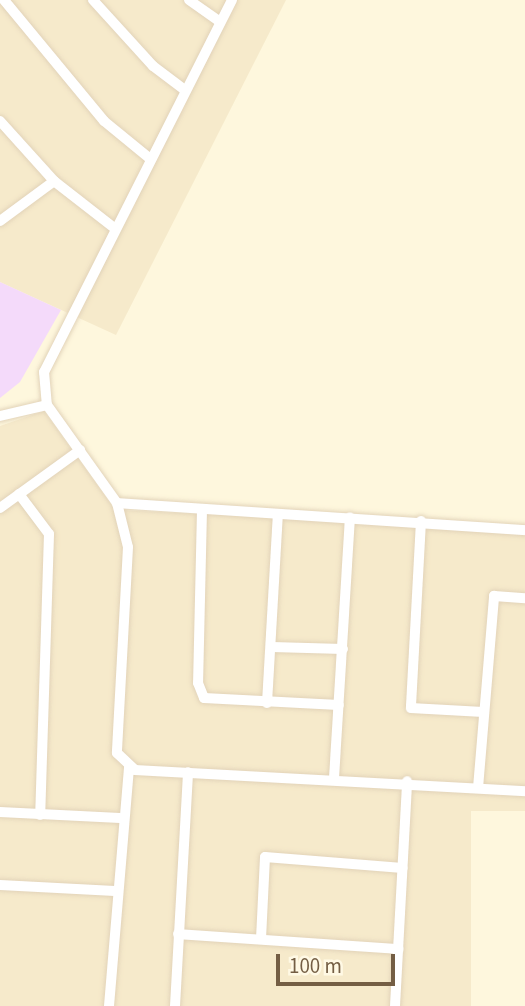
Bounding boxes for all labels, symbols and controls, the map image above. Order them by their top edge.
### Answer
scale bar [280,940,399,984]
text: 100 m [289,951,342,981]

